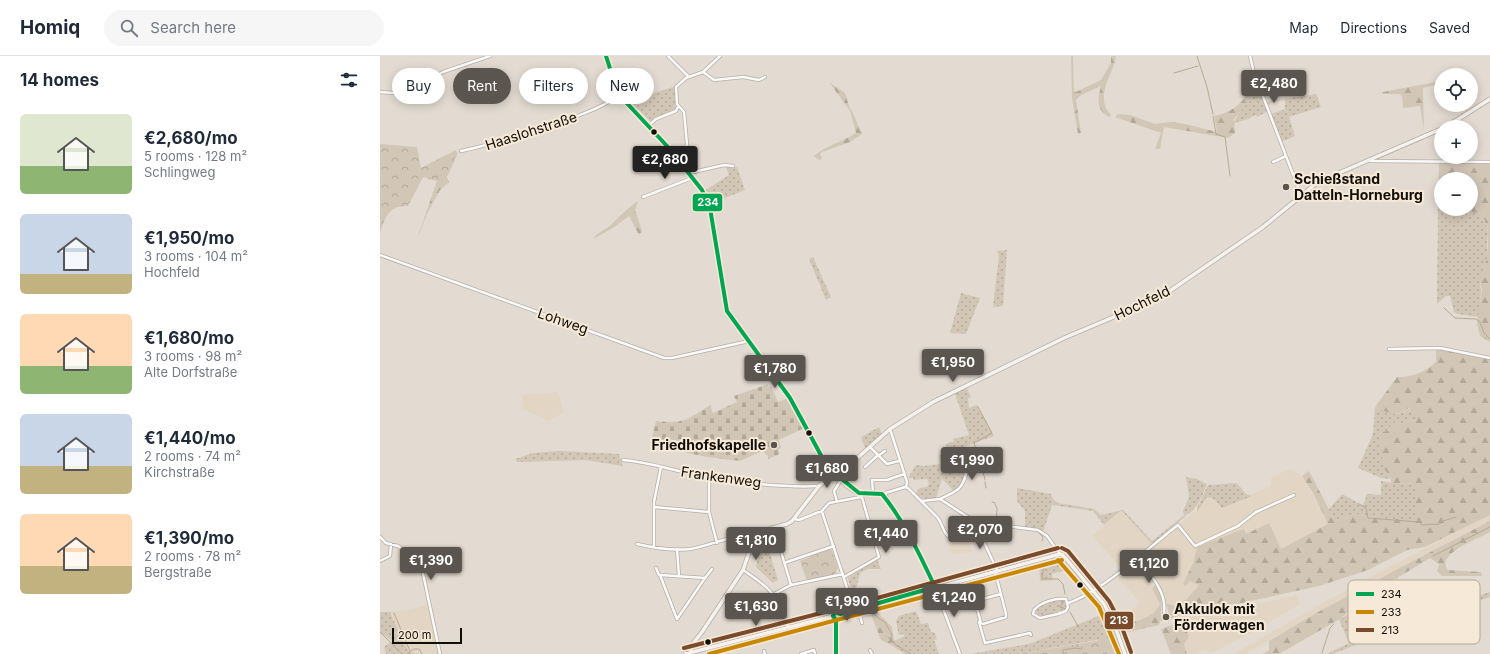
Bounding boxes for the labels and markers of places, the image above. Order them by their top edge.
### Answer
pin: €2,480 [1241,70,1307,104]
unlabelled marker [649,127,659,137]
pin: €2,680 [632,146,698,180]
place label: Schießstand Datteln-Horneburg [1294,170,1423,203]
marker: Schießstand Datteln-Horneburg [1281,182,1291,192]
pin: €1,950 [920,349,986,383]
pin: €1,780 [742,355,808,389]
unlabelled marker [804,428,814,438]
place label: Friedhofskapelle [651,436,766,453]
marker: Friedhofskapelle [769,440,779,450]
pin: €1,990 [939,447,1005,481]
pin: €1,680 [794,455,860,489]
pin: €2,070 [947,516,1013,550]
pin: €1,440 [853,520,919,554]
pin: €1,810 [723,527,789,561]
pin: €1,390 [398,547,464,581]
pin: €1,120 [1116,550,1182,584]
unlabelled marker [1075,580,1085,590]
pin: €1,240 [921,584,987,618]
pin: €1,990 [814,588,880,622]
pin: €1,630 [723,593,789,627]
place label: Akkulok mit Förderwagen [1174,600,1265,633]
marker: Akkulok mit Förderwagen [1161,612,1171,622]
unlabelled marker [703,637,713,647]

